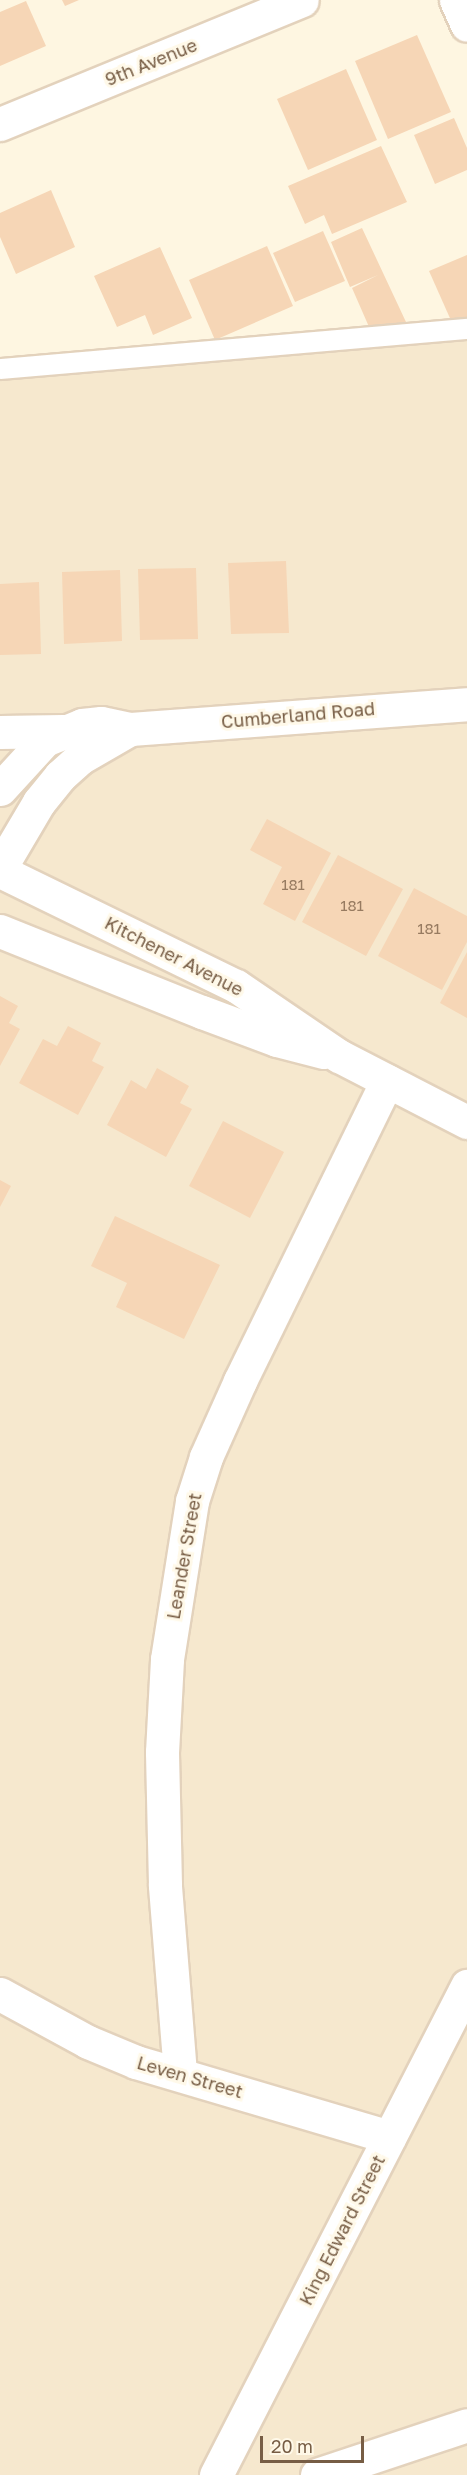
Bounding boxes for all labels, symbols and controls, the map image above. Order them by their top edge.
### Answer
street label: 9th Avenue [102,34,200,90]
street label: Cumberland Road [220,698,376,732]
house number: 181 [281,876,305,894]
house number: 181 [340,897,364,915]
street label: Kitchener Avenue [101,912,247,1000]
house number: 181 [417,920,441,938]
street label: Leander Street [162,1491,206,1621]
street label: Leven Street [135,2052,245,2102]
street label: King Edward Street [295,2151,389,2309]
scale bar [263,2424,366,2462]
text: 20 m [271,2435,313,2457]

